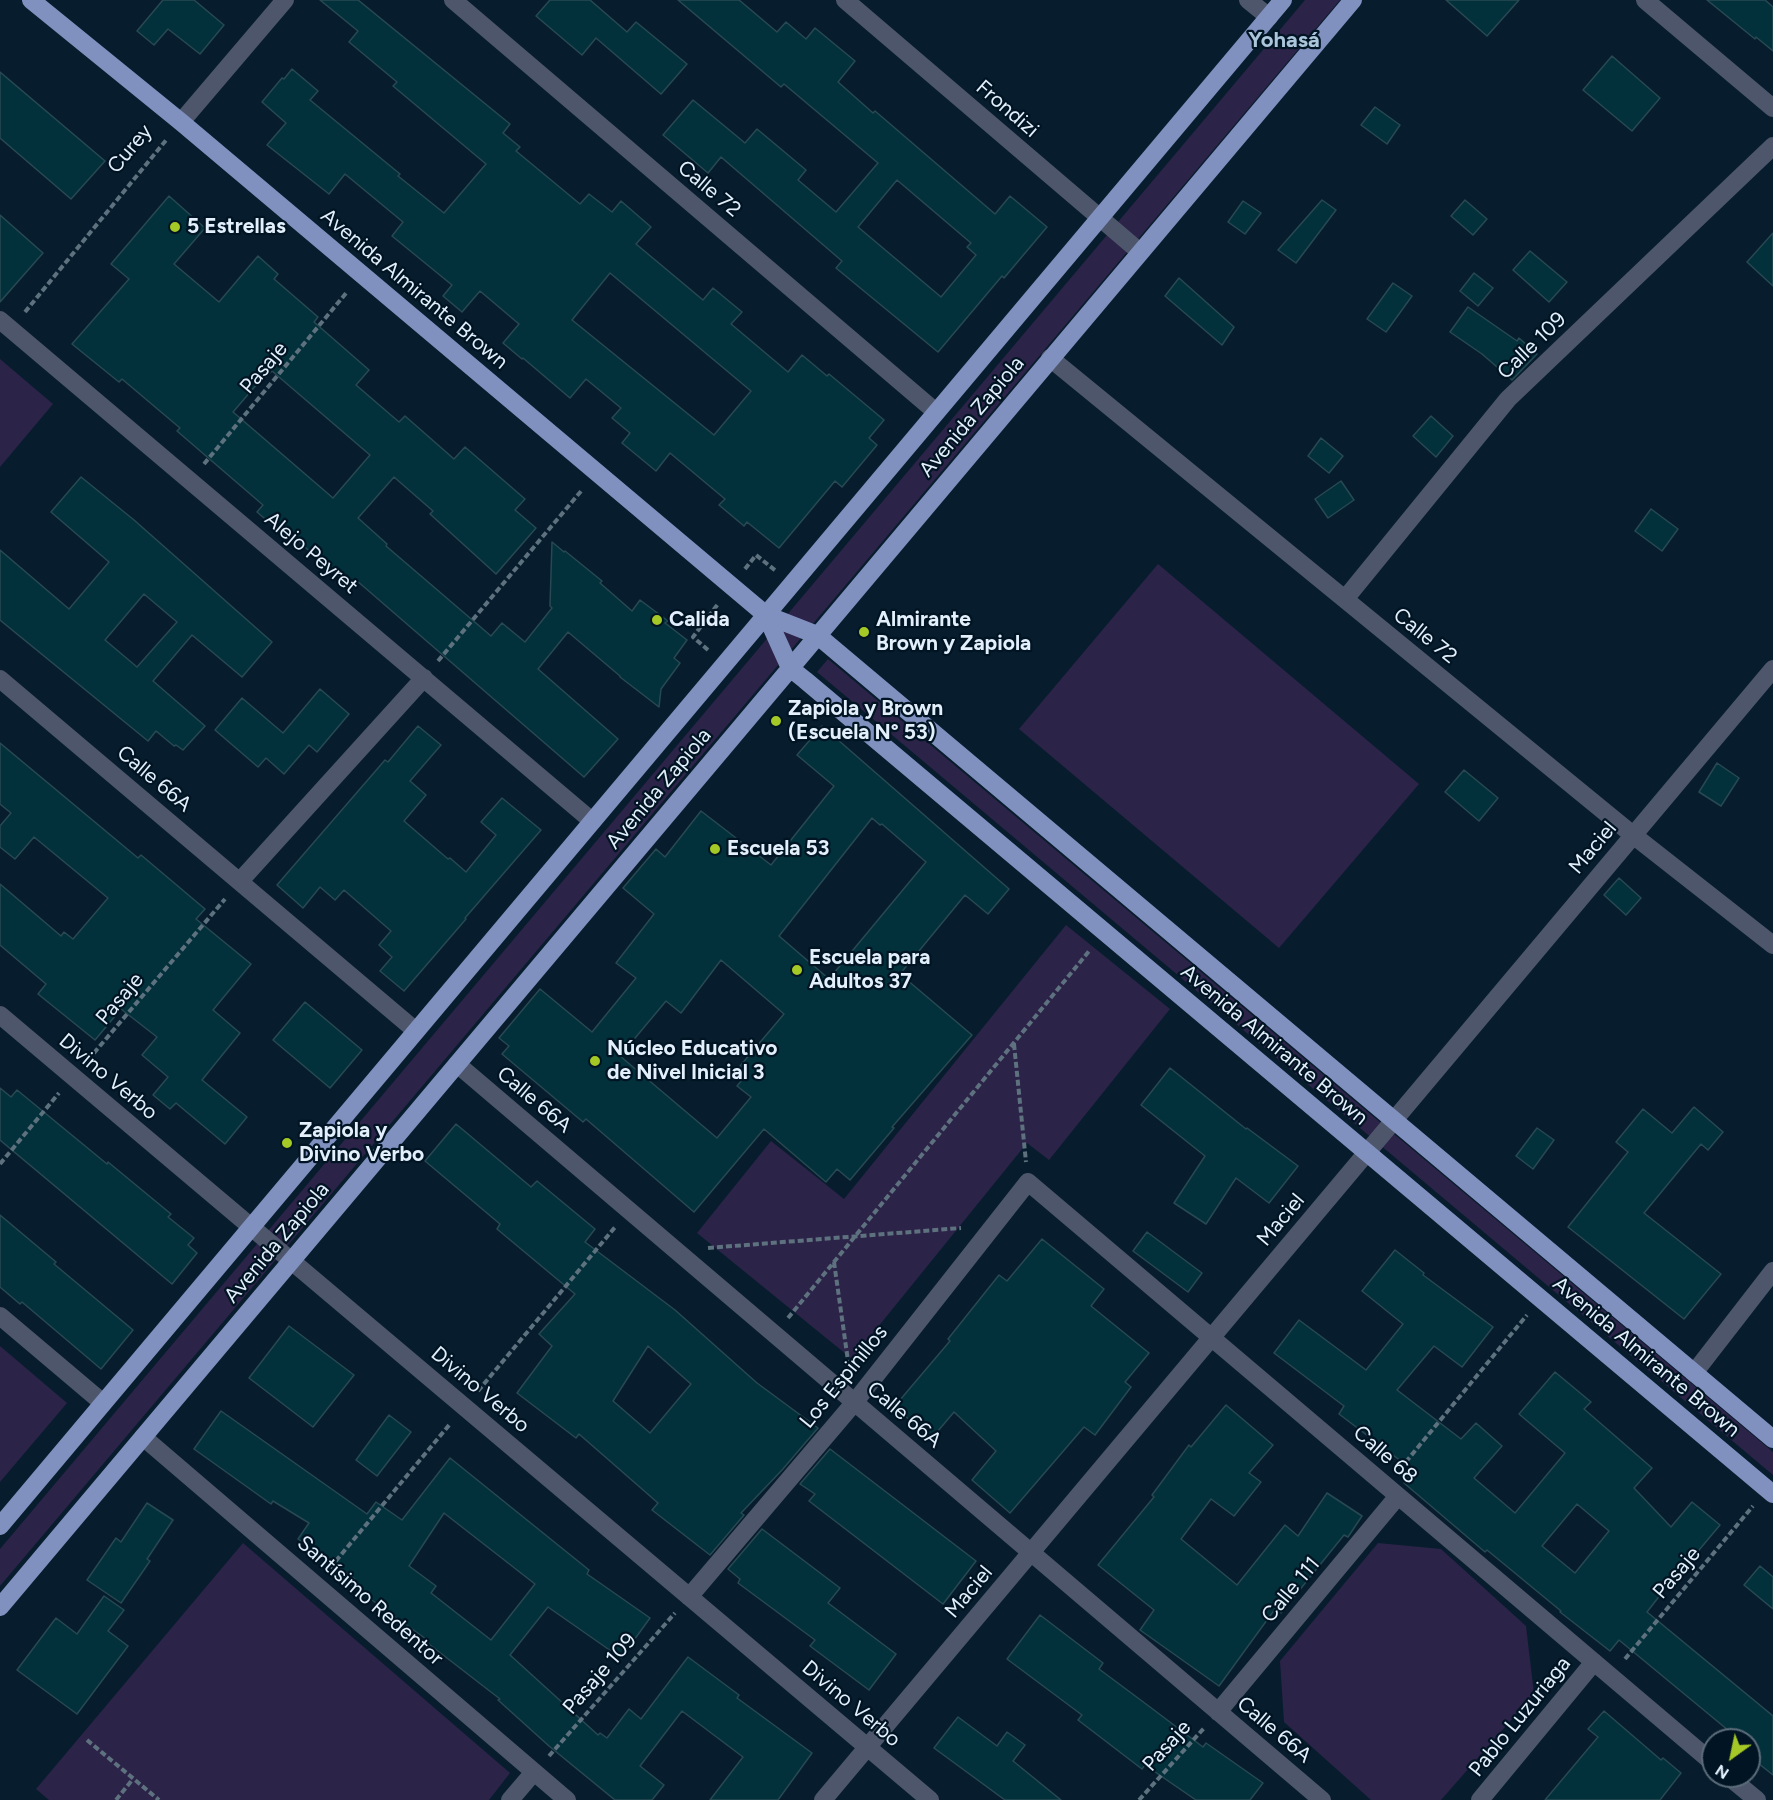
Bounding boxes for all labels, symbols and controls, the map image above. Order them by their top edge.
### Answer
district label: Yohasá [1248,28,1320,54]
street label: Frondizi [971,75,1043,143]
street label: Curey [102,119,158,179]
street label: Calle 72 [672,155,746,223]
street label: Avenida Almirante Brown [315,203,513,375]
place label: 5 Estrellas [187,214,286,240]
marker: 5 Estrellas [168,220,182,234]
street label: Calle 109 [1492,307,1572,385]
street label: Pasaje [235,337,293,399]
street label: Avenida Zapiola [914,351,1030,483]
street label: Alejo Peyret [259,507,363,599]
street label: Calle 72 [1388,603,1462,669]
place label: Calida [669,607,730,633]
place label: Almirante Brown y Zapiola [876,607,1031,657]
marker: Calida [650,613,664,627]
marker: Almirante Brown y Zapiola [857,625,871,639]
place label: Zapiola y Brown (Escuela N° 53) [788,696,943,746]
marker: Zapiola y Brown (Escuela N° 53) [769,714,783,728]
street label: Avenida Zapiola [601,723,717,855]
street label: Calle 66A [112,741,196,817]
street label: Maciel [1564,817,1622,879]
place label: Escuela 53 [727,836,829,862]
marker: Escuela 53 [708,842,722,856]
place label: Escuela para Adultos 37 [809,945,931,995]
street label: Avenida Almirante Brown [1175,959,1373,1131]
marker: Escuela para Adultos 37 [790,963,804,977]
street label: Pasaje [91,968,149,1030]
street label: Divino Verbo [54,1028,162,1126]
place label: Núcleo Educativo de Nivel Inicial 3 [607,1036,778,1086]
marker: Núcleo Educativo de Nivel Inicial 3 [588,1054,602,1068]
street label: Calle 66A [492,1062,576,1138]
place label: Zapiola y Divino Verbo [299,1118,424,1168]
marker: Zapiola y Divino Verbo [280,1136,294,1150]
street label: Avenida Zapiola [219,1177,335,1309]
street label: Maciel [1252,1189,1310,1251]
street label: Avenida Almirante Brown [1547,1271,1745,1443]
street label: Los Espinillos [795,1320,893,1434]
street label: Divino Verbo [426,1341,534,1439]
street label: Calle 66A [862,1377,946,1453]
street label: Calle 68 [1348,1420,1422,1490]
street label: Santísimo Redentor [292,1531,448,1671]
street label: Pasaje [1648,1542,1706,1604]
street label: Calle 111 [1256,1552,1326,1628]
street label: Maciel [940,1561,998,1623]
street label: Pasaje 109 [558,1628,642,1720]
street label: Pablo Luzuriaga [1464,1652,1576,1782]
street label: Divino Verbo [797,1655,905,1753]
street label: Calle 66A [1232,1692,1316,1768]
street label: Pasaje [1137,1715,1197,1777]
north arrow [1701,1728,1761,1788]
text: N [1712,1761,1732,1783]

